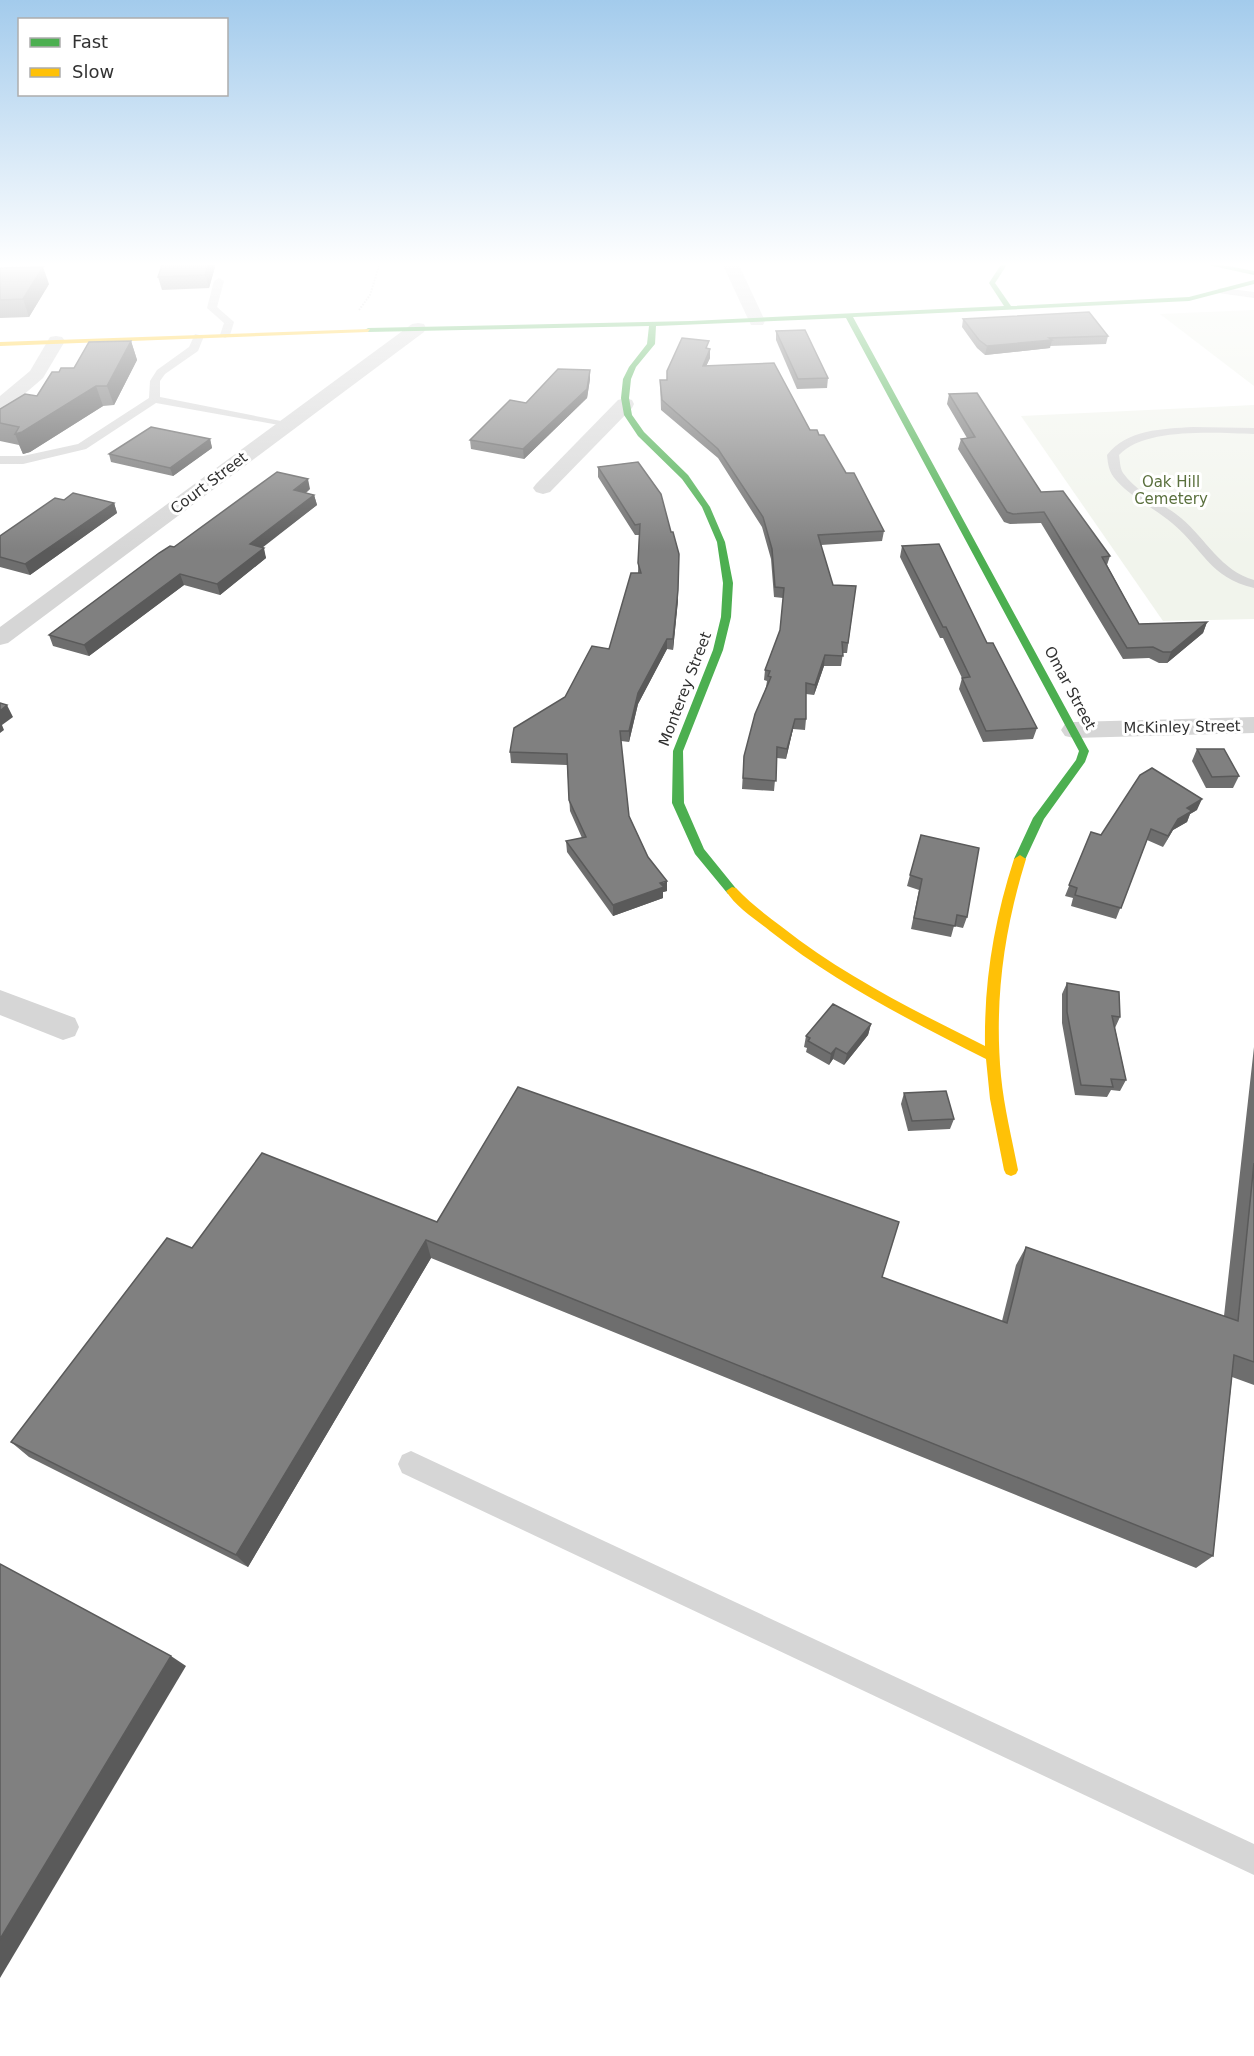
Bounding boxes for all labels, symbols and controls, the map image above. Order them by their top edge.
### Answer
legend [18,18,228,96]
text: Fast [72,31,108,52]
text: Slow [72,61,114,82]
street label: Court Street [167,448,251,518]
park label: Oak Hill Cemetery [1134,473,1208,508]
street label: Monterey Street [655,629,715,749]
street label: Omar Street [1040,643,1100,733]
street label: McKinley Street [1123,717,1241,737]

